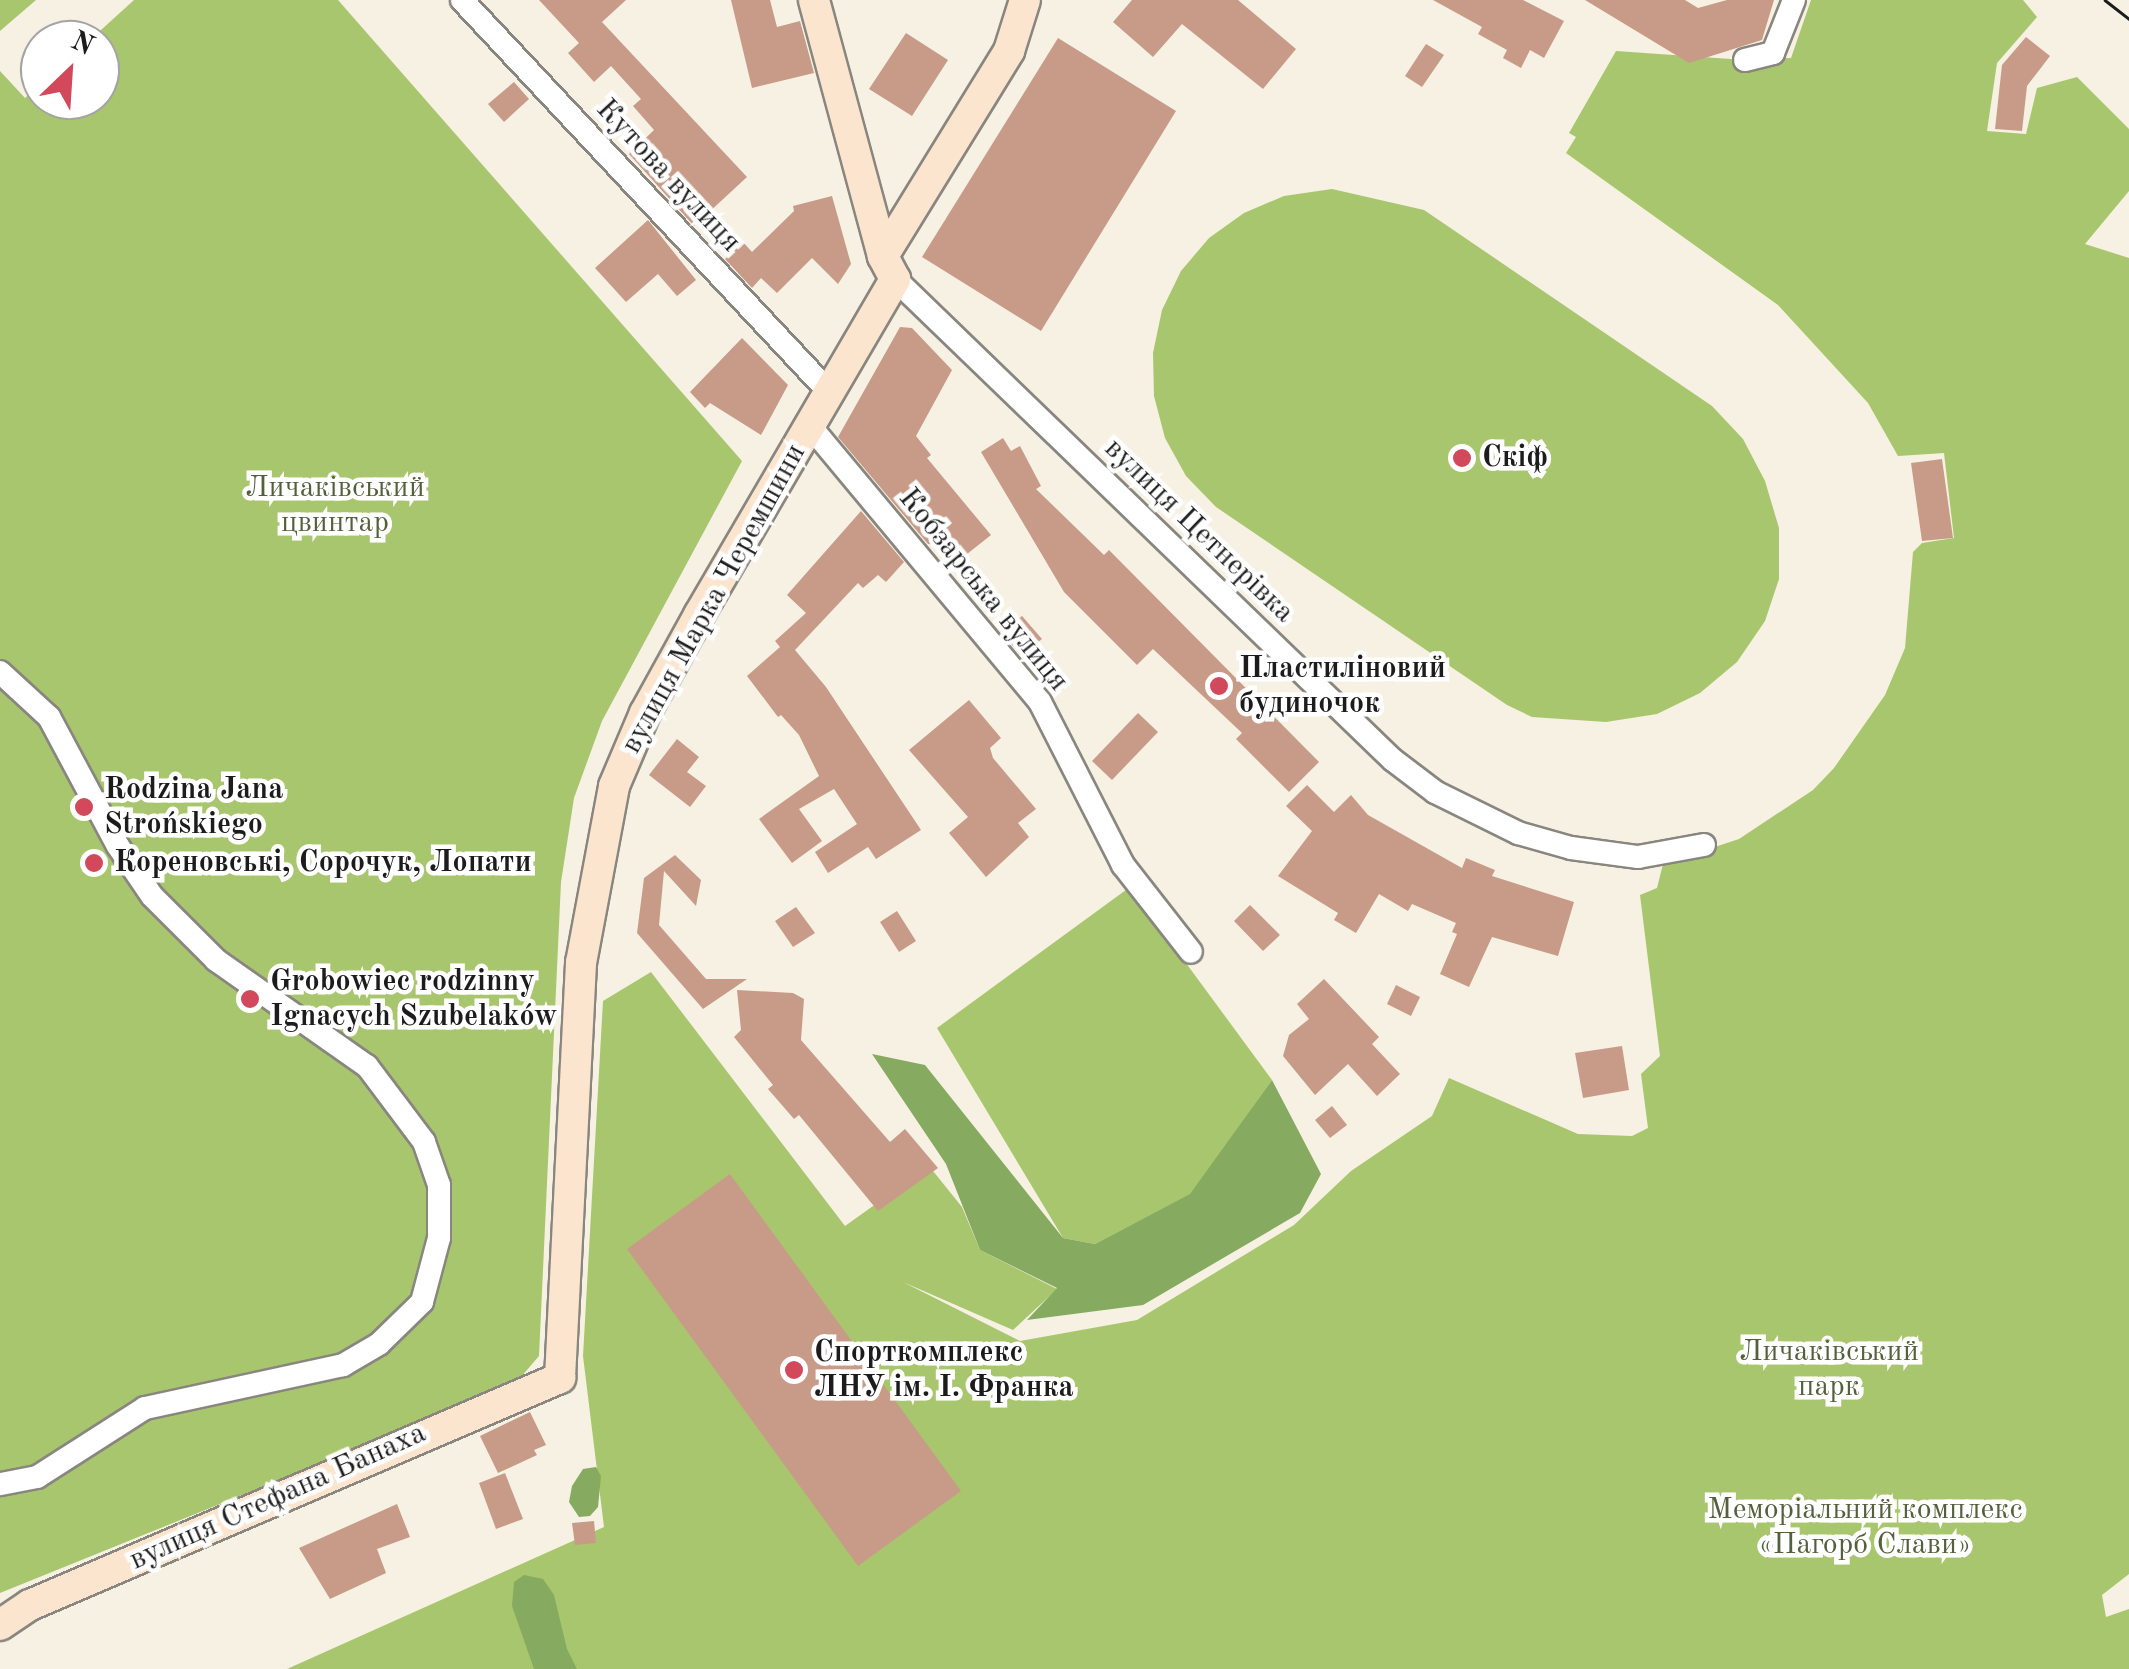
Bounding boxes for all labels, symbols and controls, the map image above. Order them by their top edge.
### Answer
north arrow [20,20,120,120]
text: N [66,27,97,62]
street label: Кутова вулиця [588,92,748,260]
street label: вулиця Цетнерівка [1096,431,1302,631]
street label: вулиця Марка Черемшини [614,438,814,760]
place label: Скіф [1482,440,1548,476]
marker: Скіф [1451,447,1473,469]
park label: Личаківський цвинтар [245,470,425,540]
street label: Кобзарська вулиця [890,481,1076,699]
place label: Пластиліновий будиночок [1239,651,1446,722]
marker: Пластиліновий будиночок [1208,675,1230,697]
place label: Rodzina Jana Strońskiego [104,772,284,842]
marker: Rodzina Jana Strońskiego [73,796,95,818]
place label: Кореновські, Сорочук, Лопати [114,845,532,881]
marker: Кореновські, Сорочук, Лопати [83,852,105,874]
place label: Grobowiec rodzinny Ignacych Szubelaków [270,964,557,1034]
marker: Grobowiec rodzinny Ignacych Szubelaków [239,988,261,1010]
park label: Личаківський парк [1739,1334,1919,1404]
place label: Спорткомплекс ЛНУ ім. І. Франка [814,1335,1074,1406]
marker: Спорткомплекс ЛНУ ім. І. Франка [783,1359,805,1381]
street label: вулиця Стефана Банаха [124,1415,432,1579]
park label: Меморіальний комплекс «Пагорб Слави» [1708,1492,2022,1562]

